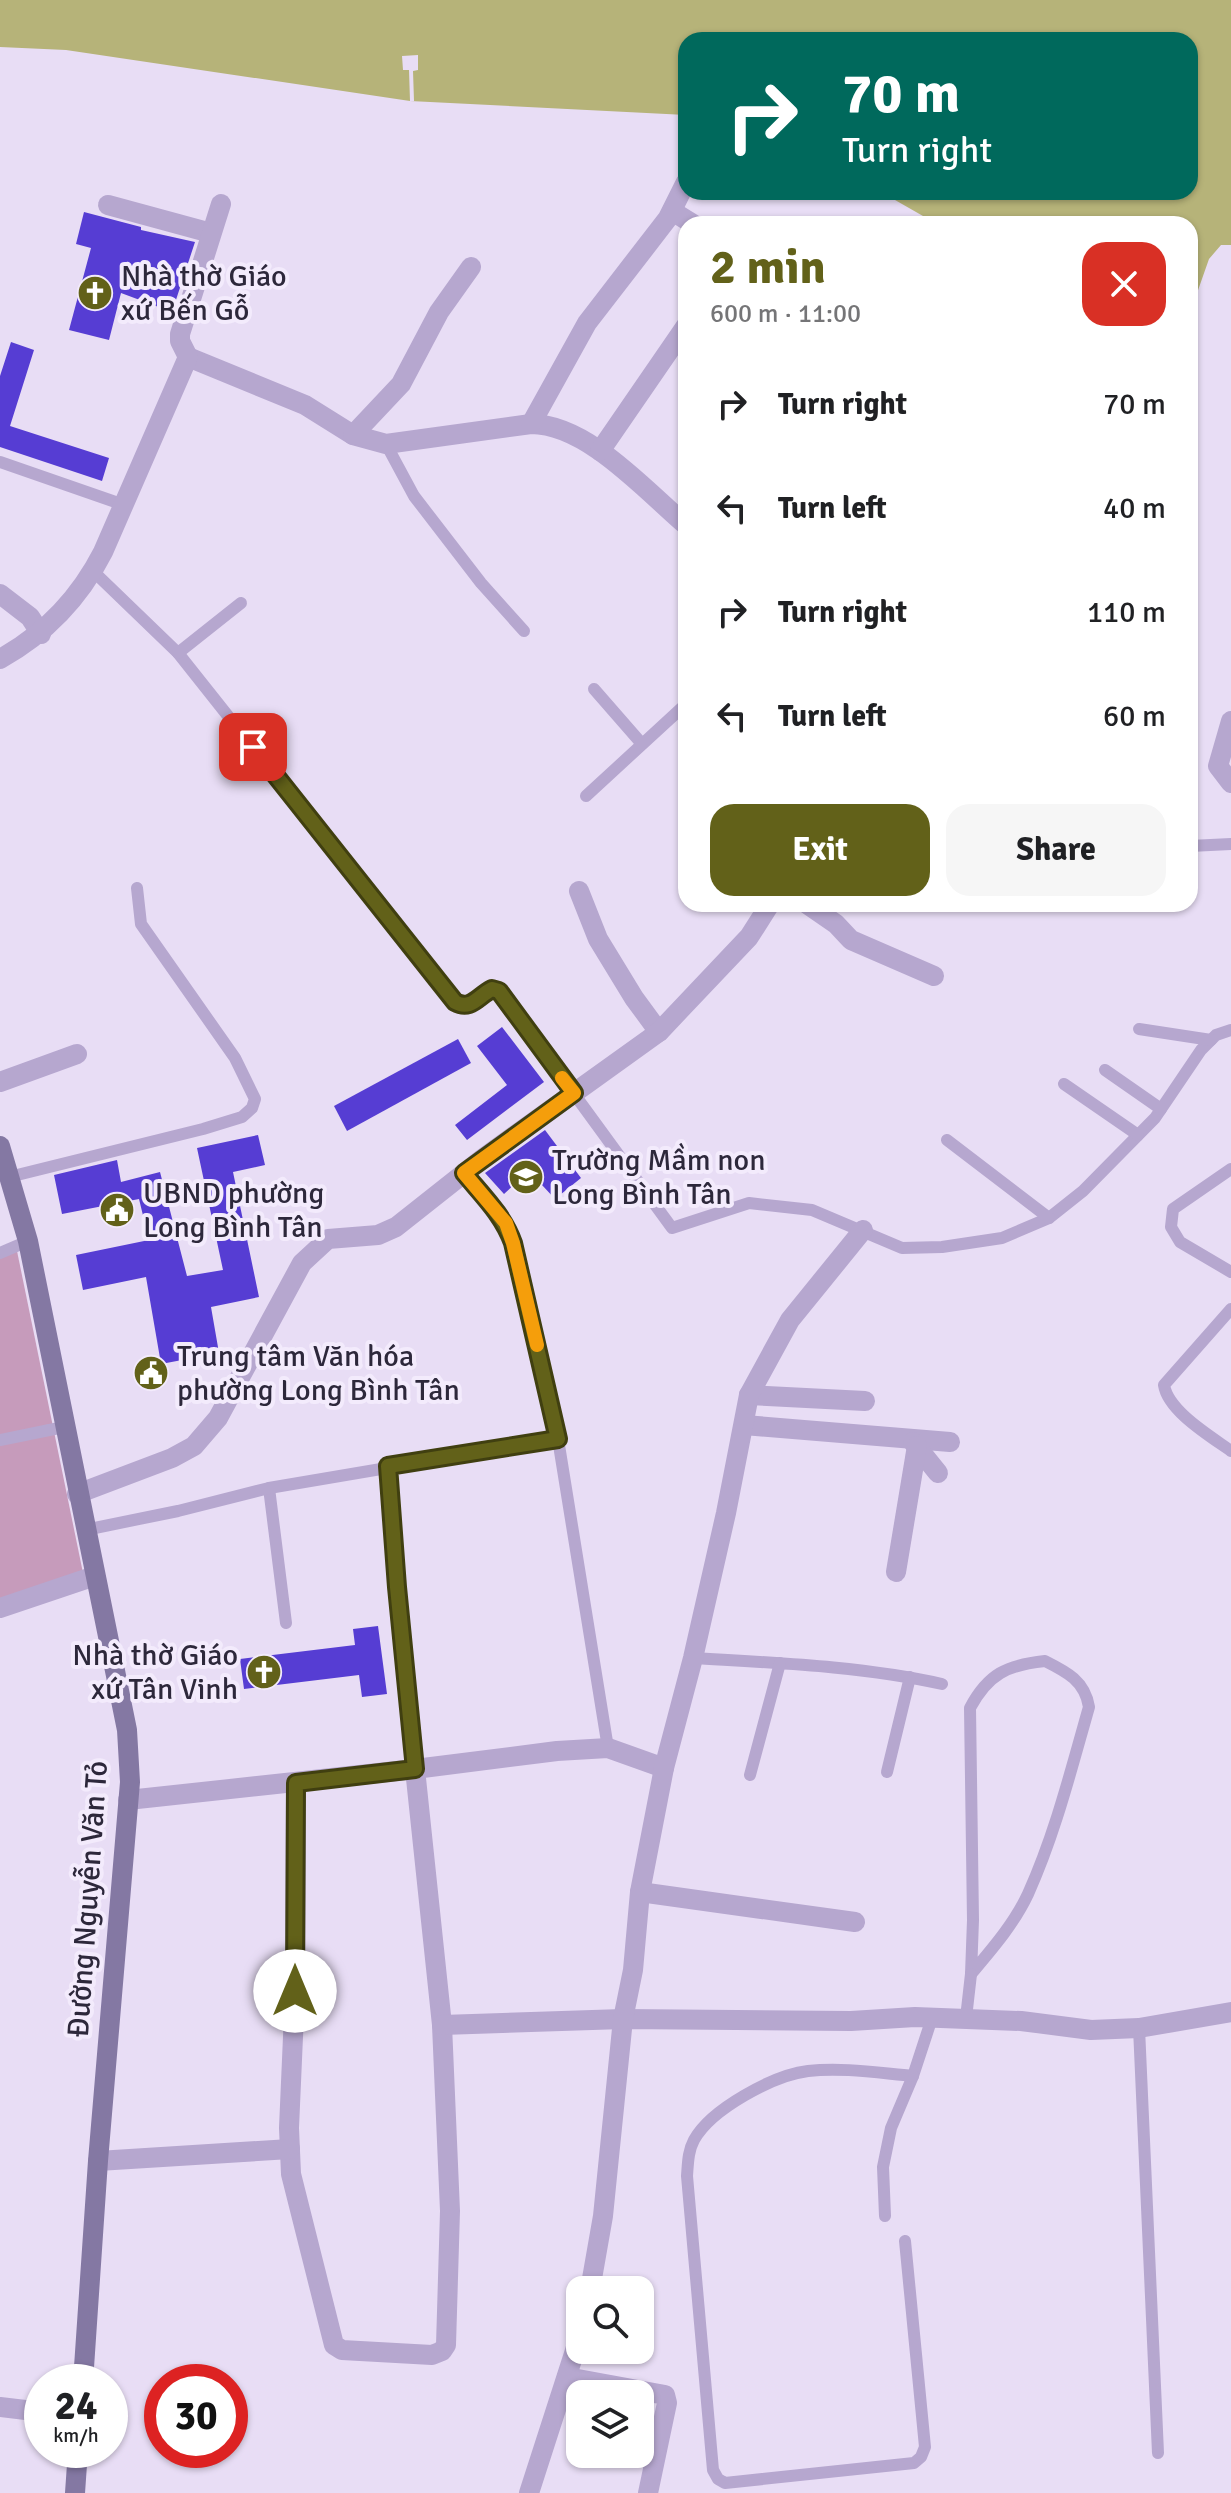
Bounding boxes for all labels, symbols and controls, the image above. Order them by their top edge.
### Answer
text: 70 m [842,59,960,128]
icon: right [710,64,814,168]
text: Turn right [842,128,992,173]
text: 2 min [710,238,826,297]
button: close [1082,242,1166,326]
place label: Nhà thờ Giáo xứ Bến Gỗ [121,258,287,329]
church icon: Nhà thờ Giáo xứ Bến Gỗ [76,274,114,312]
text: 600 m · 11:00 [710,298,861,330]
icon: right [710,382,754,426]
text: Turn right [778,386,907,423]
text: 70 m [1103,386,1166,423]
icon: left [710,486,754,530]
text: Turn left [778,490,887,527]
text: 40 m [1103,490,1166,527]
icon: right [710,590,754,634]
text: Turn right [778,594,907,631]
text: 110 m [1087,594,1166,631]
icon: left [710,694,754,738]
text: Turn left [778,698,887,735]
text: 60 m [1103,698,1166,735]
pin [219,713,287,781]
icon: arrive [231,725,275,769]
button: Exit [710,804,930,896]
button: Share [946,804,1166,896]
place label: Trường Mầm non Long Bình Tân [552,1142,766,1213]
school or university icon: Trường Mầm non Long Bình Tân [507,1158,545,1196]
place label: UBND phường Long Bình Tân [143,1175,324,1246]
public building icon: UBND phường Long Bình Tân [98,1191,136,1229]
place label: Trung tâm Văn hóa phường Long Bình Tân [177,1338,460,1409]
public building icon: Trung tâm Văn hóa phường Long Bình Tân [132,1354,170,1392]
place label: Nhà thờ Giáo xứ Tân Vinh [72,1637,238,1708]
church icon: Nhà thờ Giáo xứ Tân Vinh [245,1653,283,1691]
street label: Đường Nguyễn Văn Tỏ [60,1759,116,2039]
position arrow [253,1949,337,2033]
map controls [566,2276,654,2468]
button: search [566,2276,654,2364]
speed limit sign: 30 [144,2364,248,2468]
button: layers [566,2380,654,2468]
text: 24 [54,2381,98,2431]
text: km/h [53,2423,99,2448]

